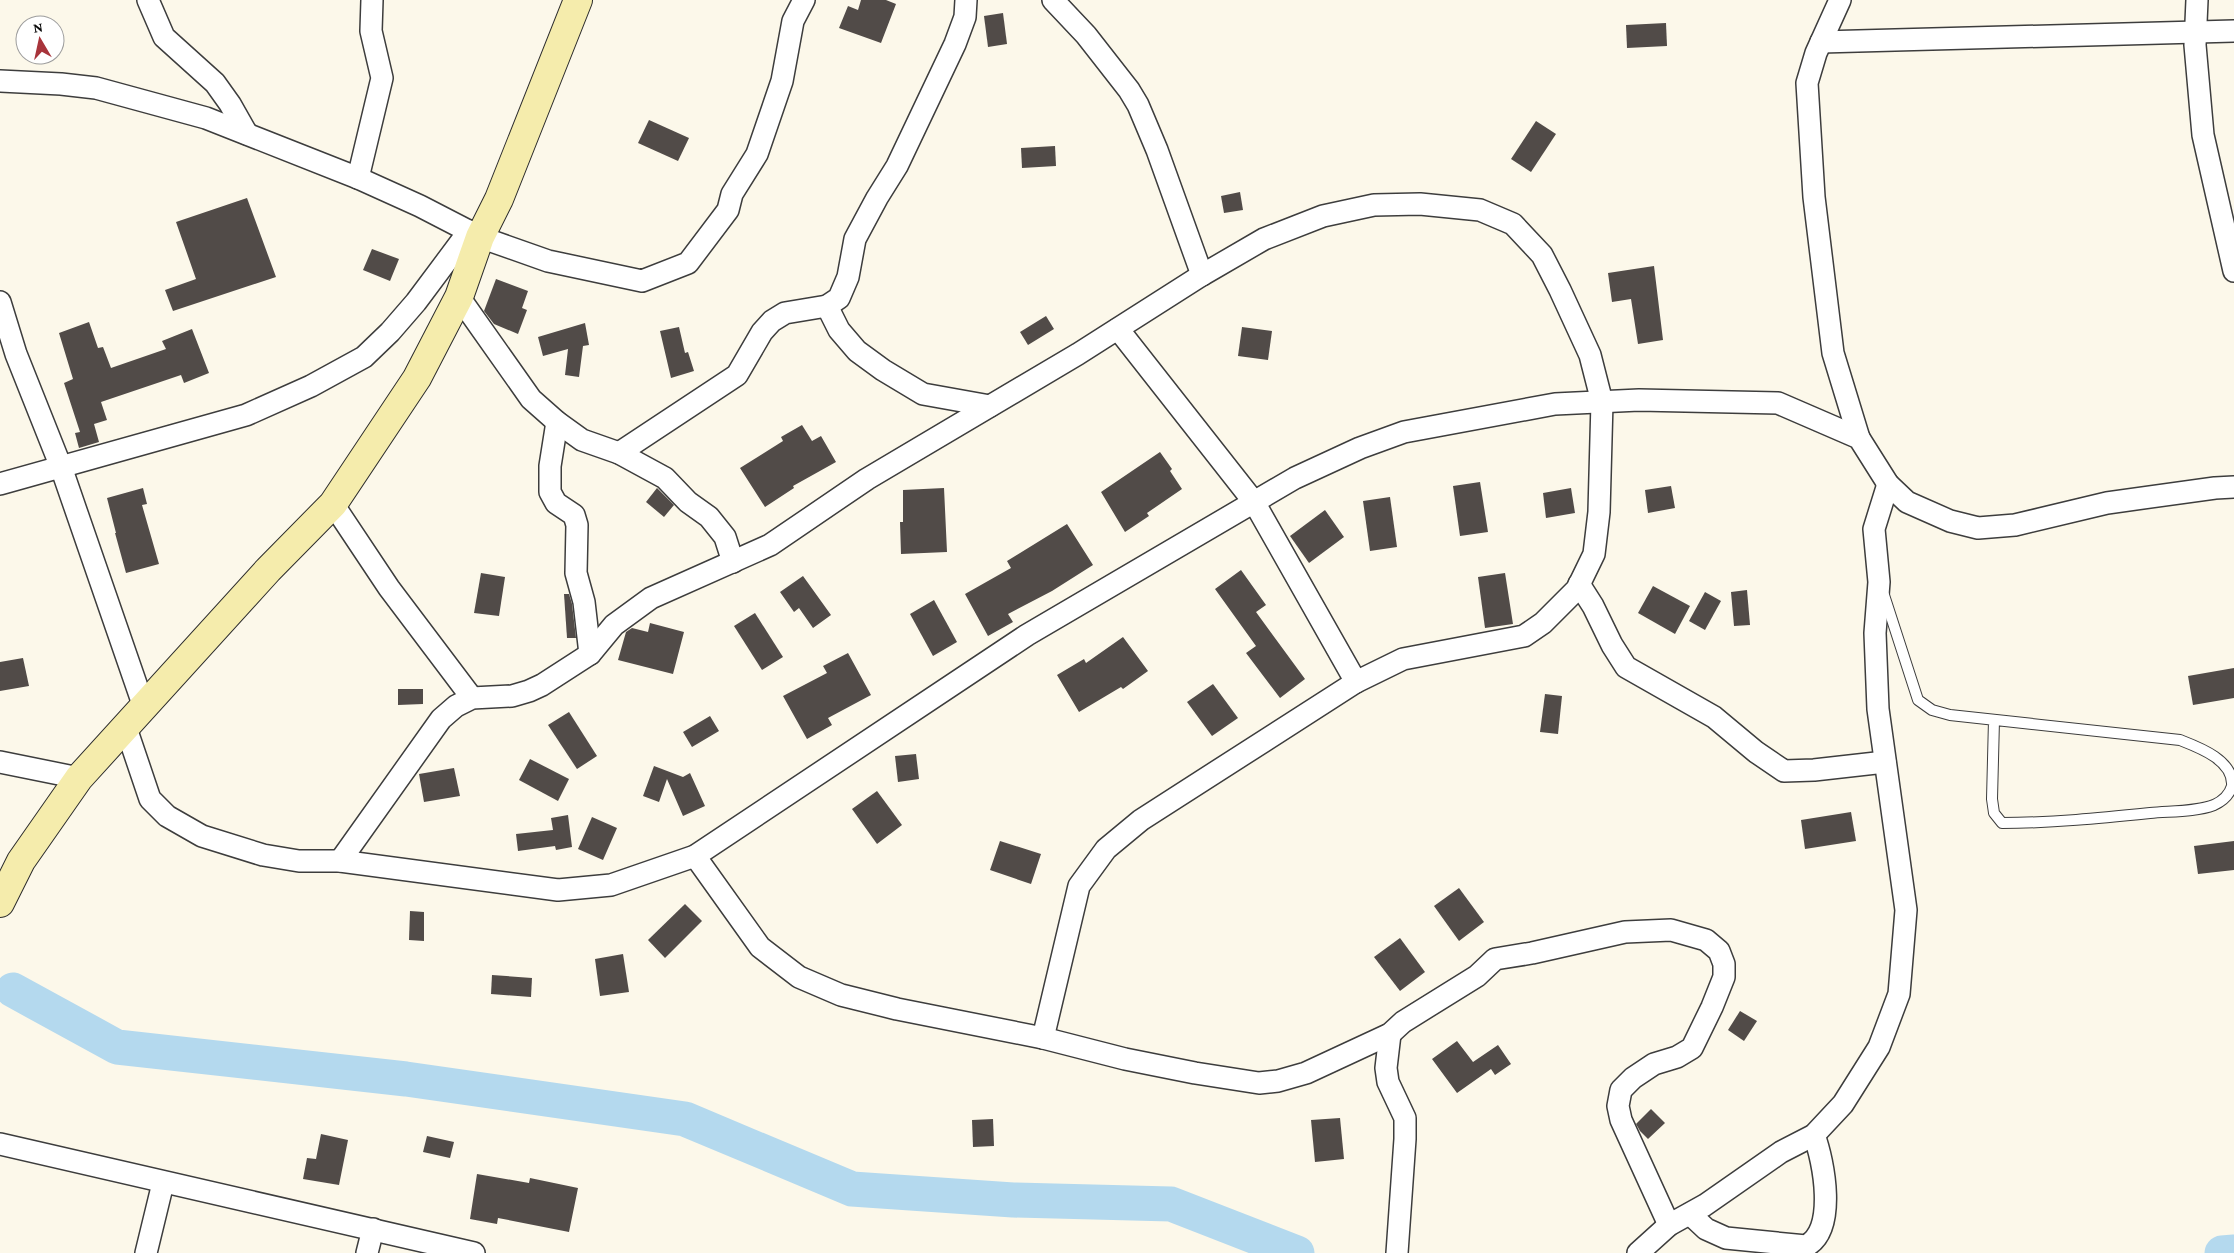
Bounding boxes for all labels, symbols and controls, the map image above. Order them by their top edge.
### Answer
north arrow [15,15,65,65]
text: N [32,18,44,36]

